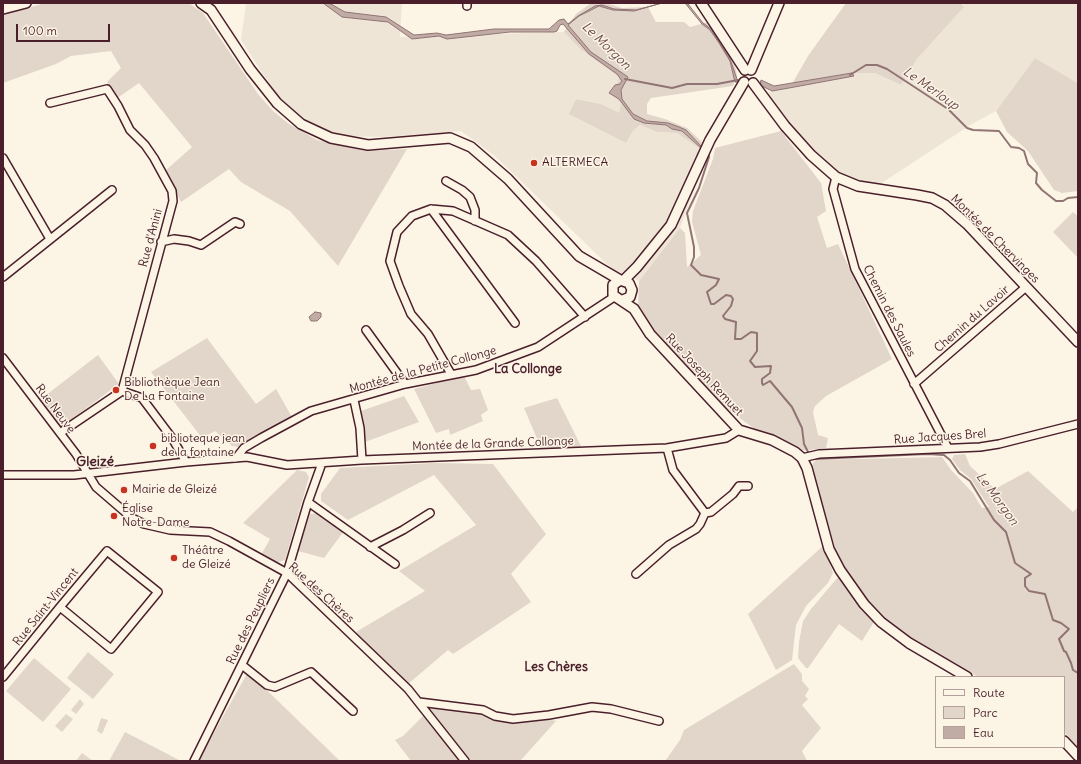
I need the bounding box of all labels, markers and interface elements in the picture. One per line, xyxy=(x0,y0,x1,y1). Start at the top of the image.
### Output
scale bar xyxy=(18,16,112,42)
water label: Le Morgon xyxy=(578,19,634,73)
text: 100 m xyxy=(23,23,57,38)
water label: Le Merloup xyxy=(900,64,962,114)
place label: ALTERMECA xyxy=(542,156,608,170)
marker: ALTERMECA xyxy=(529,158,539,168)
street label: Montée de Chervinges xyxy=(948,192,1042,286)
street label: Rue d'Anini xyxy=(136,207,166,269)
street label: Chemin des Saules xyxy=(860,263,918,359)
street label: Chemin du Lavoir xyxy=(932,283,1012,355)
street label: Rue Joseph Remuet xyxy=(662,331,746,419)
street label: Montée de la Petite Collonge xyxy=(348,343,498,397)
district label: La Collonge xyxy=(494,361,562,377)
place label: Bibliothèque Jean De La Fontaine xyxy=(124,376,220,404)
street label: Rue Neuve xyxy=(32,382,78,436)
marker: Bibliothèque Jean De La Fontaine xyxy=(111,385,121,395)
street label: Rue Jacques Brel xyxy=(893,427,987,447)
place label: biblioteque jean de la fontaine xyxy=(161,432,245,460)
street label: Montée de la Grande Collonge xyxy=(412,434,574,454)
marker: biblioteque jean de la fontaine xyxy=(148,441,158,451)
district label: Gleizé xyxy=(76,454,114,470)
water label: Le Morgon xyxy=(973,469,1021,529)
place label: Mairie de Gleizé xyxy=(132,483,217,497)
marker: Mairie de Gleizé xyxy=(119,485,129,495)
place label: Église Notre-Dame xyxy=(122,502,189,530)
marker: Église Notre-Dame xyxy=(109,511,119,521)
place label: Théâtre de Gleizé xyxy=(182,544,231,572)
marker: Théâtre de Gleizé xyxy=(169,553,179,563)
street label: Rue des Chères xyxy=(285,560,357,626)
street label: Rue Saint-Vincent xyxy=(10,565,82,649)
street label: Rue des Peupliers xyxy=(224,575,278,667)
district label: Les Chères xyxy=(524,659,588,675)
legend xyxy=(935,676,1065,748)
text: Route xyxy=(973,685,1005,700)
text: Parc xyxy=(973,705,998,720)
text: Eau xyxy=(973,725,994,740)

